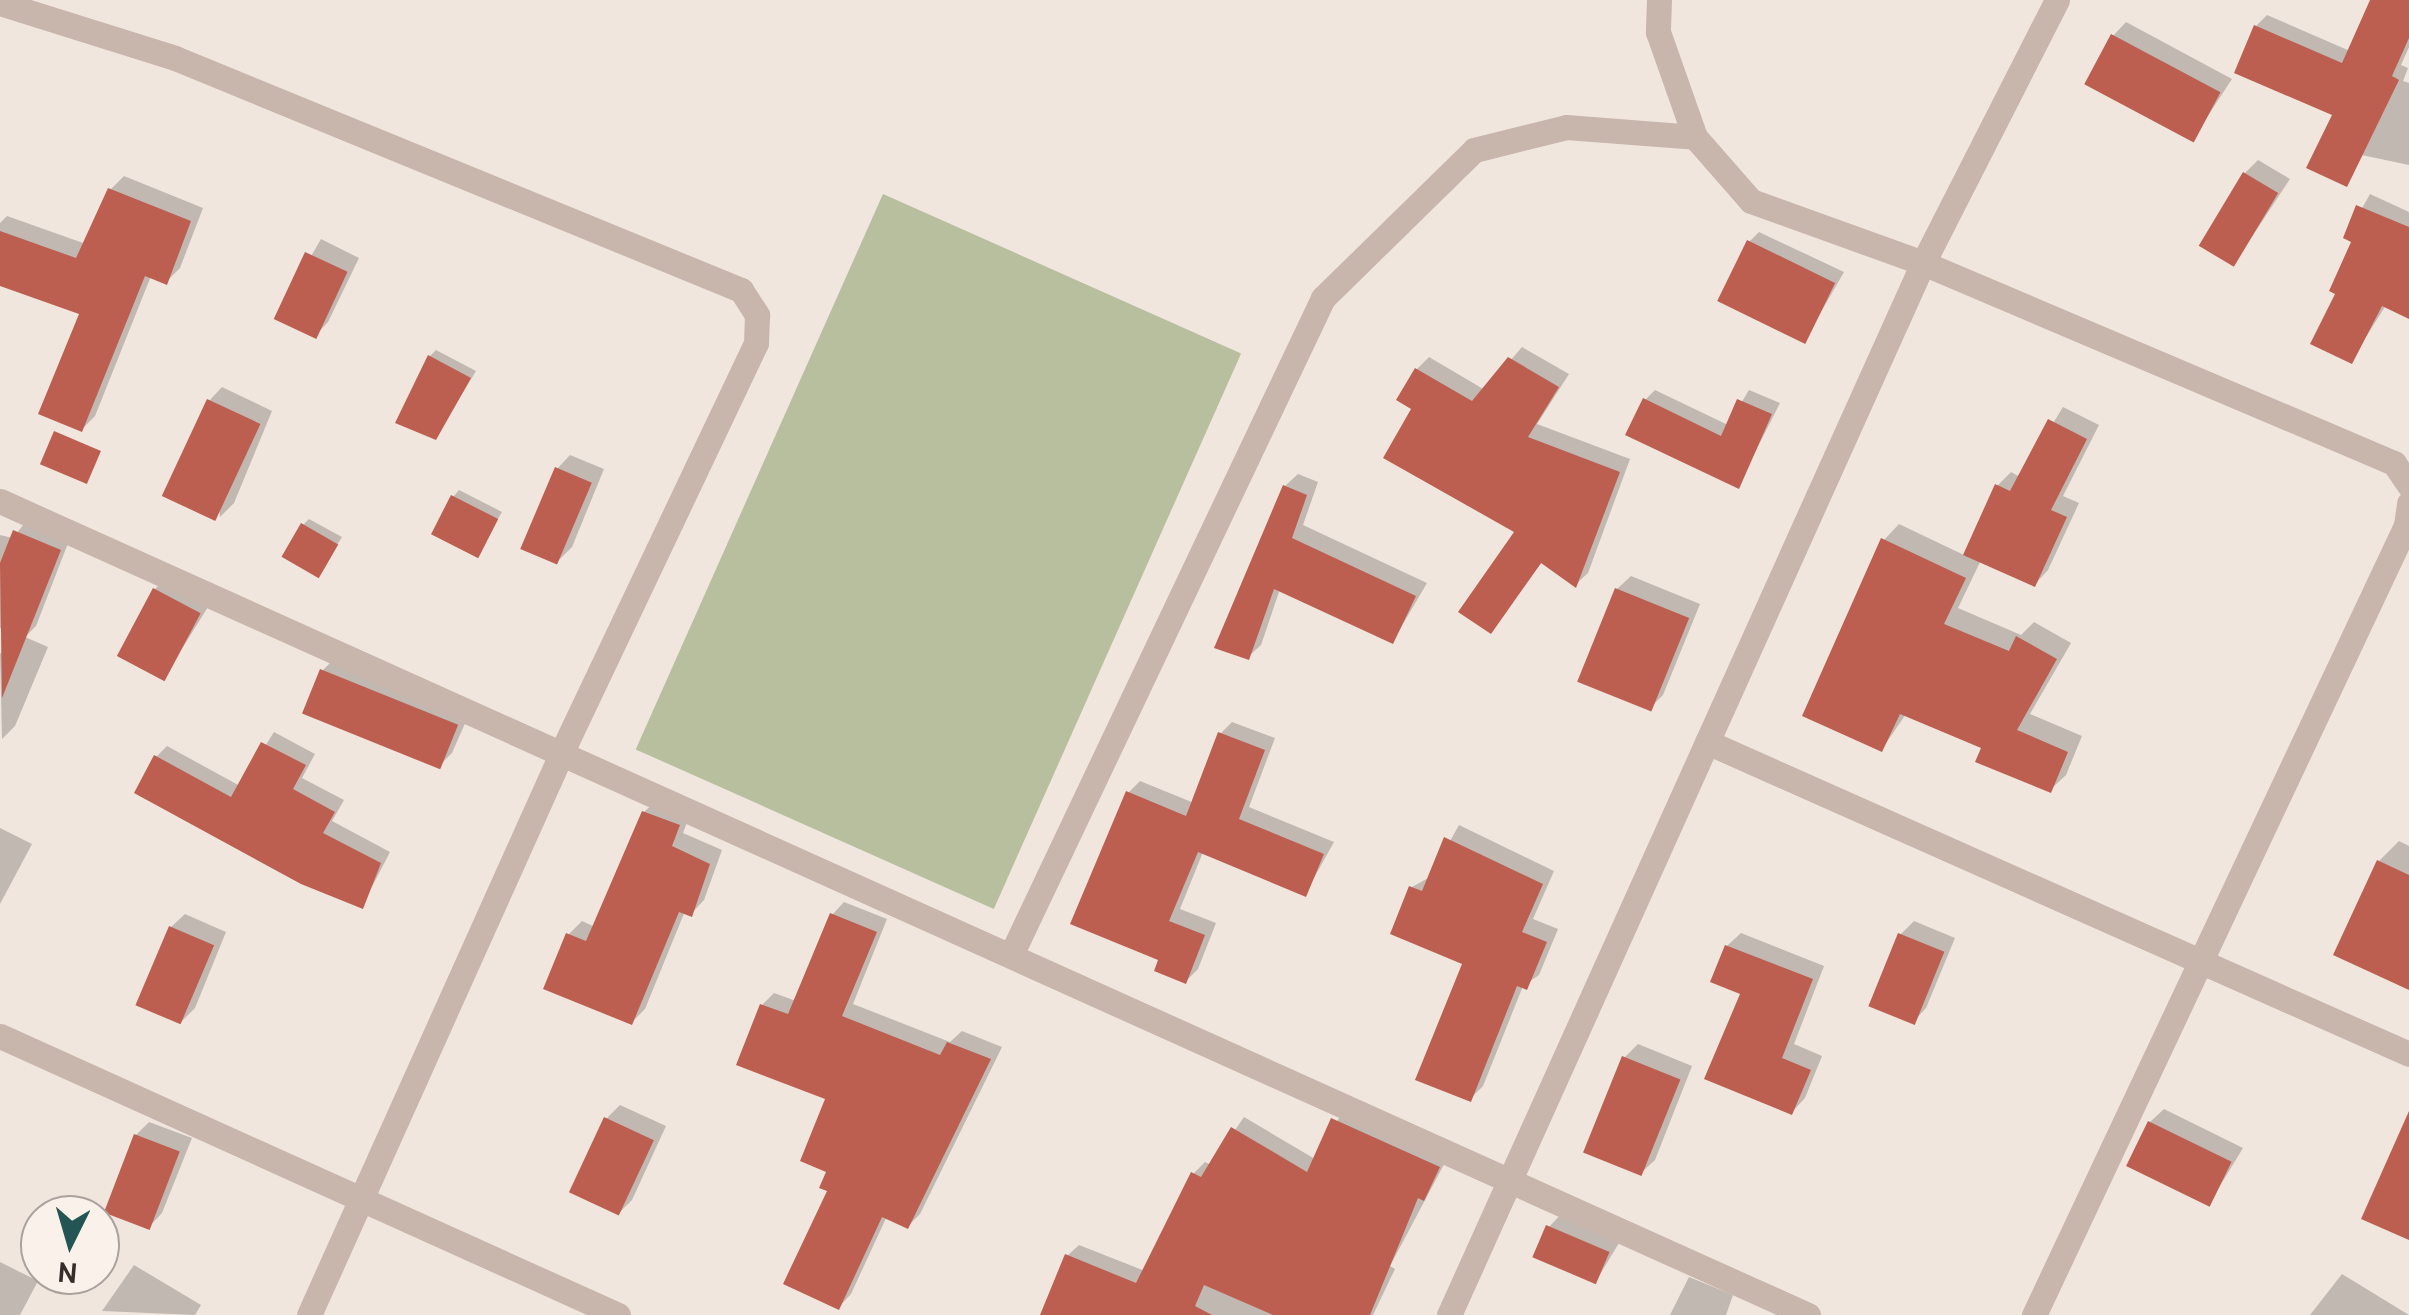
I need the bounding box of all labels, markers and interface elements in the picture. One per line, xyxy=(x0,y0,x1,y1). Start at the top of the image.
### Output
north arrow xyxy=(20,1195,120,1295)
text: N xyxy=(56,1255,79,1291)

